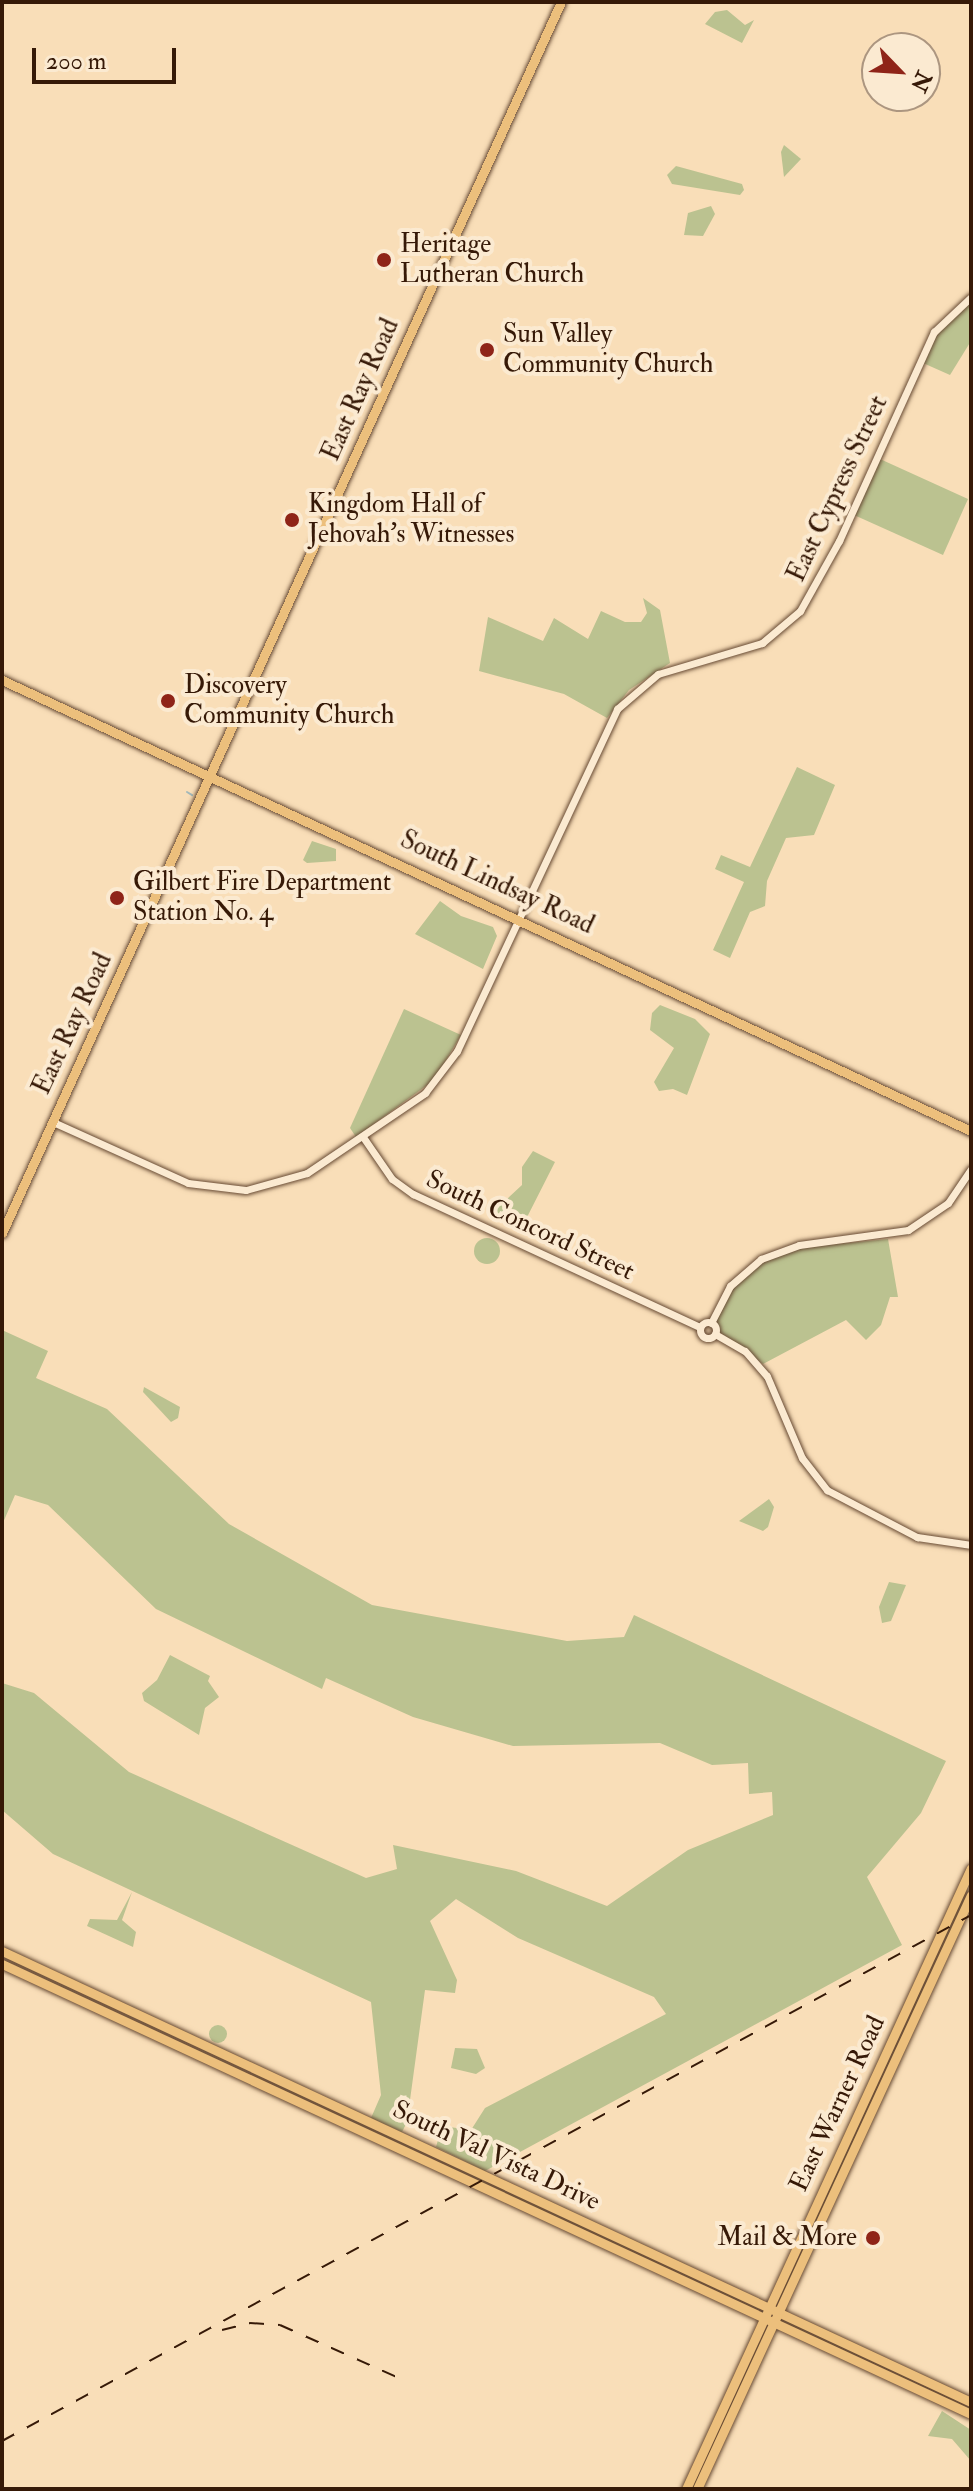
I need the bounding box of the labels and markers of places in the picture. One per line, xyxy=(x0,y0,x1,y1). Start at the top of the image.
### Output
place label: Heritage Lutheran Church xyxy=(400,229,584,290)
marker: Heritage Lutheran Church xyxy=(375,251,393,269)
place label: Sun Valley Community Church xyxy=(503,319,713,380)
marker: Sun Valley Community Church xyxy=(478,341,496,359)
place label: Kingdom Hall of Jehovah's Witnesses xyxy=(308,489,514,550)
marker: Kingdom Hall of Jehovah's Witnesses xyxy=(283,511,301,529)
place label: Discovery Community Church xyxy=(184,670,394,732)
marker: Discovery Community Church xyxy=(159,692,177,710)
place label: Gilbert Fire Department Station No. 4 xyxy=(133,867,391,928)
marker: Gilbert Fire Department Station No. 4 xyxy=(108,889,126,907)
place label: Mail & More xyxy=(717,2222,857,2254)
marker: Mail & More xyxy=(864,2229,882,2247)

